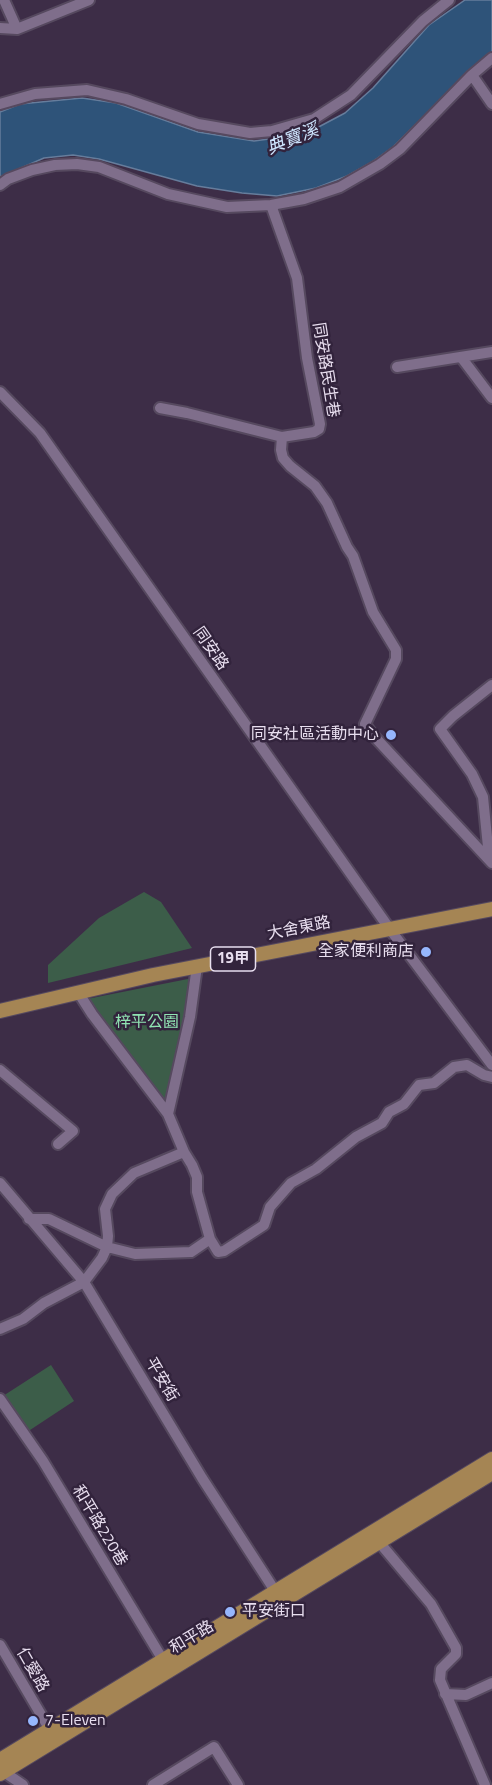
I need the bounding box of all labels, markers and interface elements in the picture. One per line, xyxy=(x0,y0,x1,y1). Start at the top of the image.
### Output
water label: 典寶溪 xyxy=(264,120,322,160)
street label: 同安路民生巷 xyxy=(308,321,342,419)
street label: 同安路 xyxy=(188,624,232,674)
place label: 同安社區活動中心 xyxy=(251,725,379,745)
marker: 同安社區活動中心 xyxy=(384,728,398,742)
street label: 大舍東路 xyxy=(266,913,332,945)
place label: 全家便利商店 xyxy=(318,942,414,962)
marker: 全家便利商店 xyxy=(419,945,433,959)
road number: 19甲 xyxy=(210,947,256,971)
park label: 梓平公園 xyxy=(115,1013,179,1033)
street label: 平安街 xyxy=(140,1354,182,1406)
street label: 和平路220巷 xyxy=(67,1482,131,1570)
place label: 平安街口 xyxy=(242,1602,306,1622)
marker: 平安街口 xyxy=(223,1605,237,1619)
street label: 和平路 xyxy=(166,1617,218,1659)
street label: 仁愛路 xyxy=(12,1644,52,1696)
place label: 7-Eleven xyxy=(45,1711,106,1731)
marker: 7-Eleven xyxy=(26,1714,40,1728)

